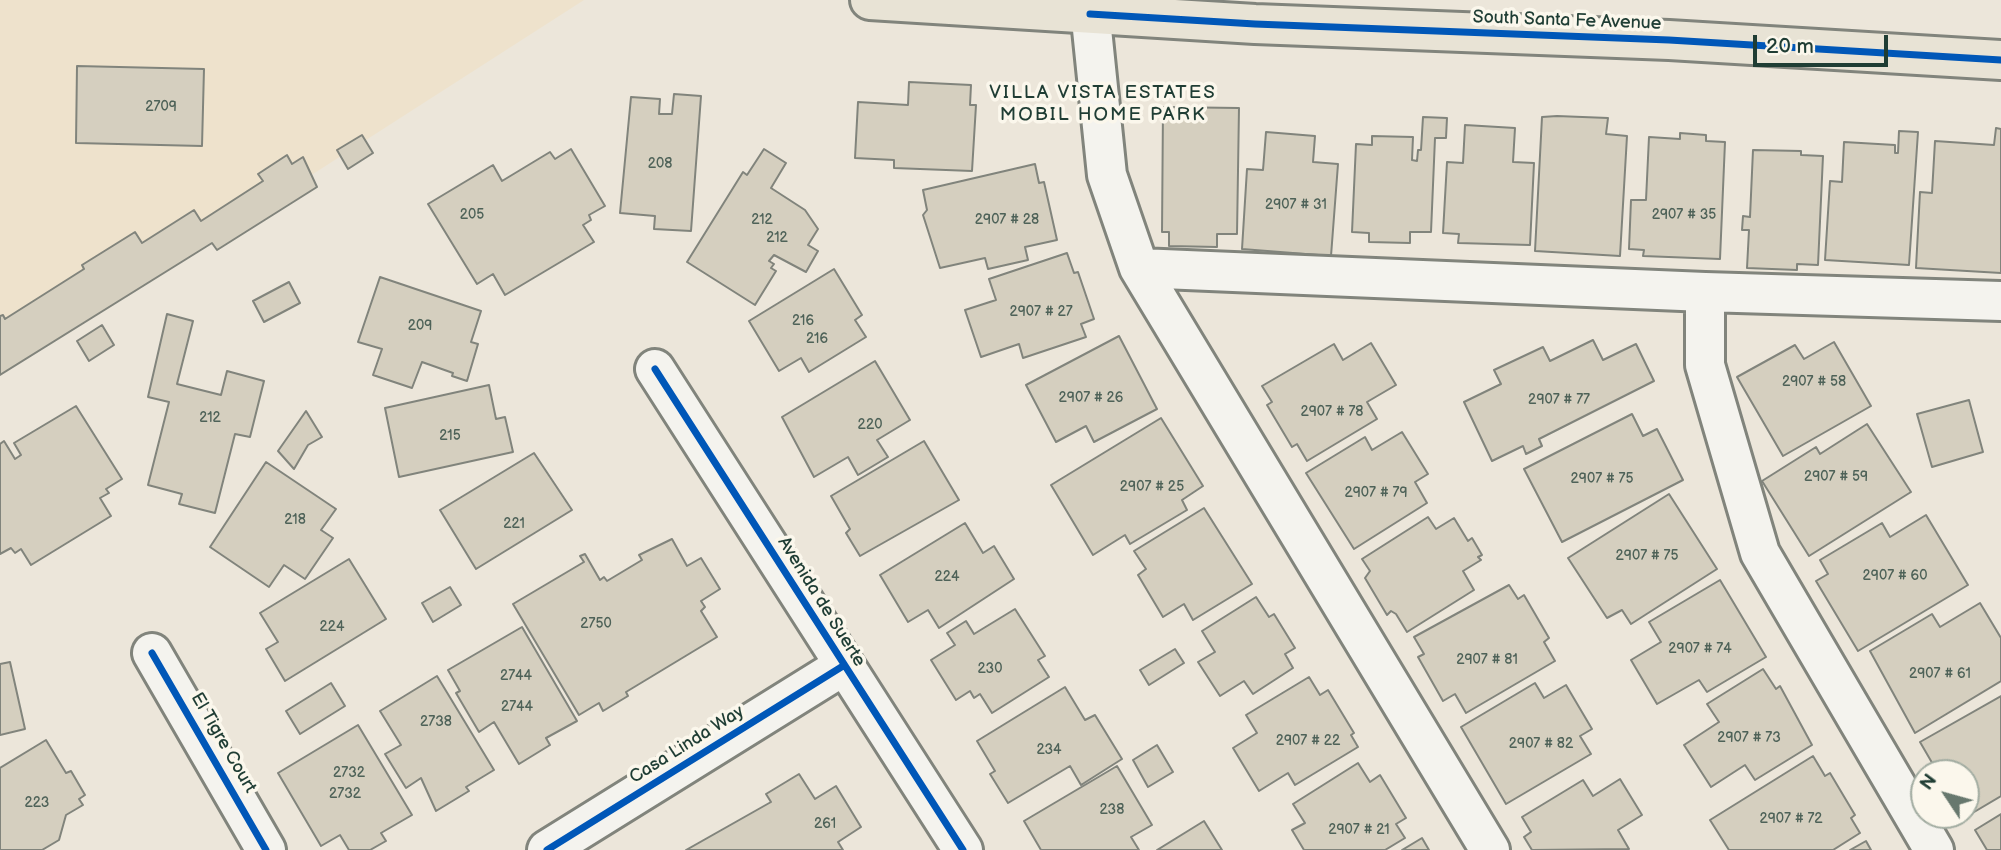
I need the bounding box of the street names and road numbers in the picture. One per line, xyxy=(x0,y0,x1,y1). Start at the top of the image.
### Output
street label: South Santa Fe Avenue xyxy=(1472,7,1662,35)
street label: Avenida de Suerte xyxy=(772,533,870,671)
street label: El Tigre Court xyxy=(186,689,260,797)
street label: Casa Linda Way xyxy=(626,701,748,789)

